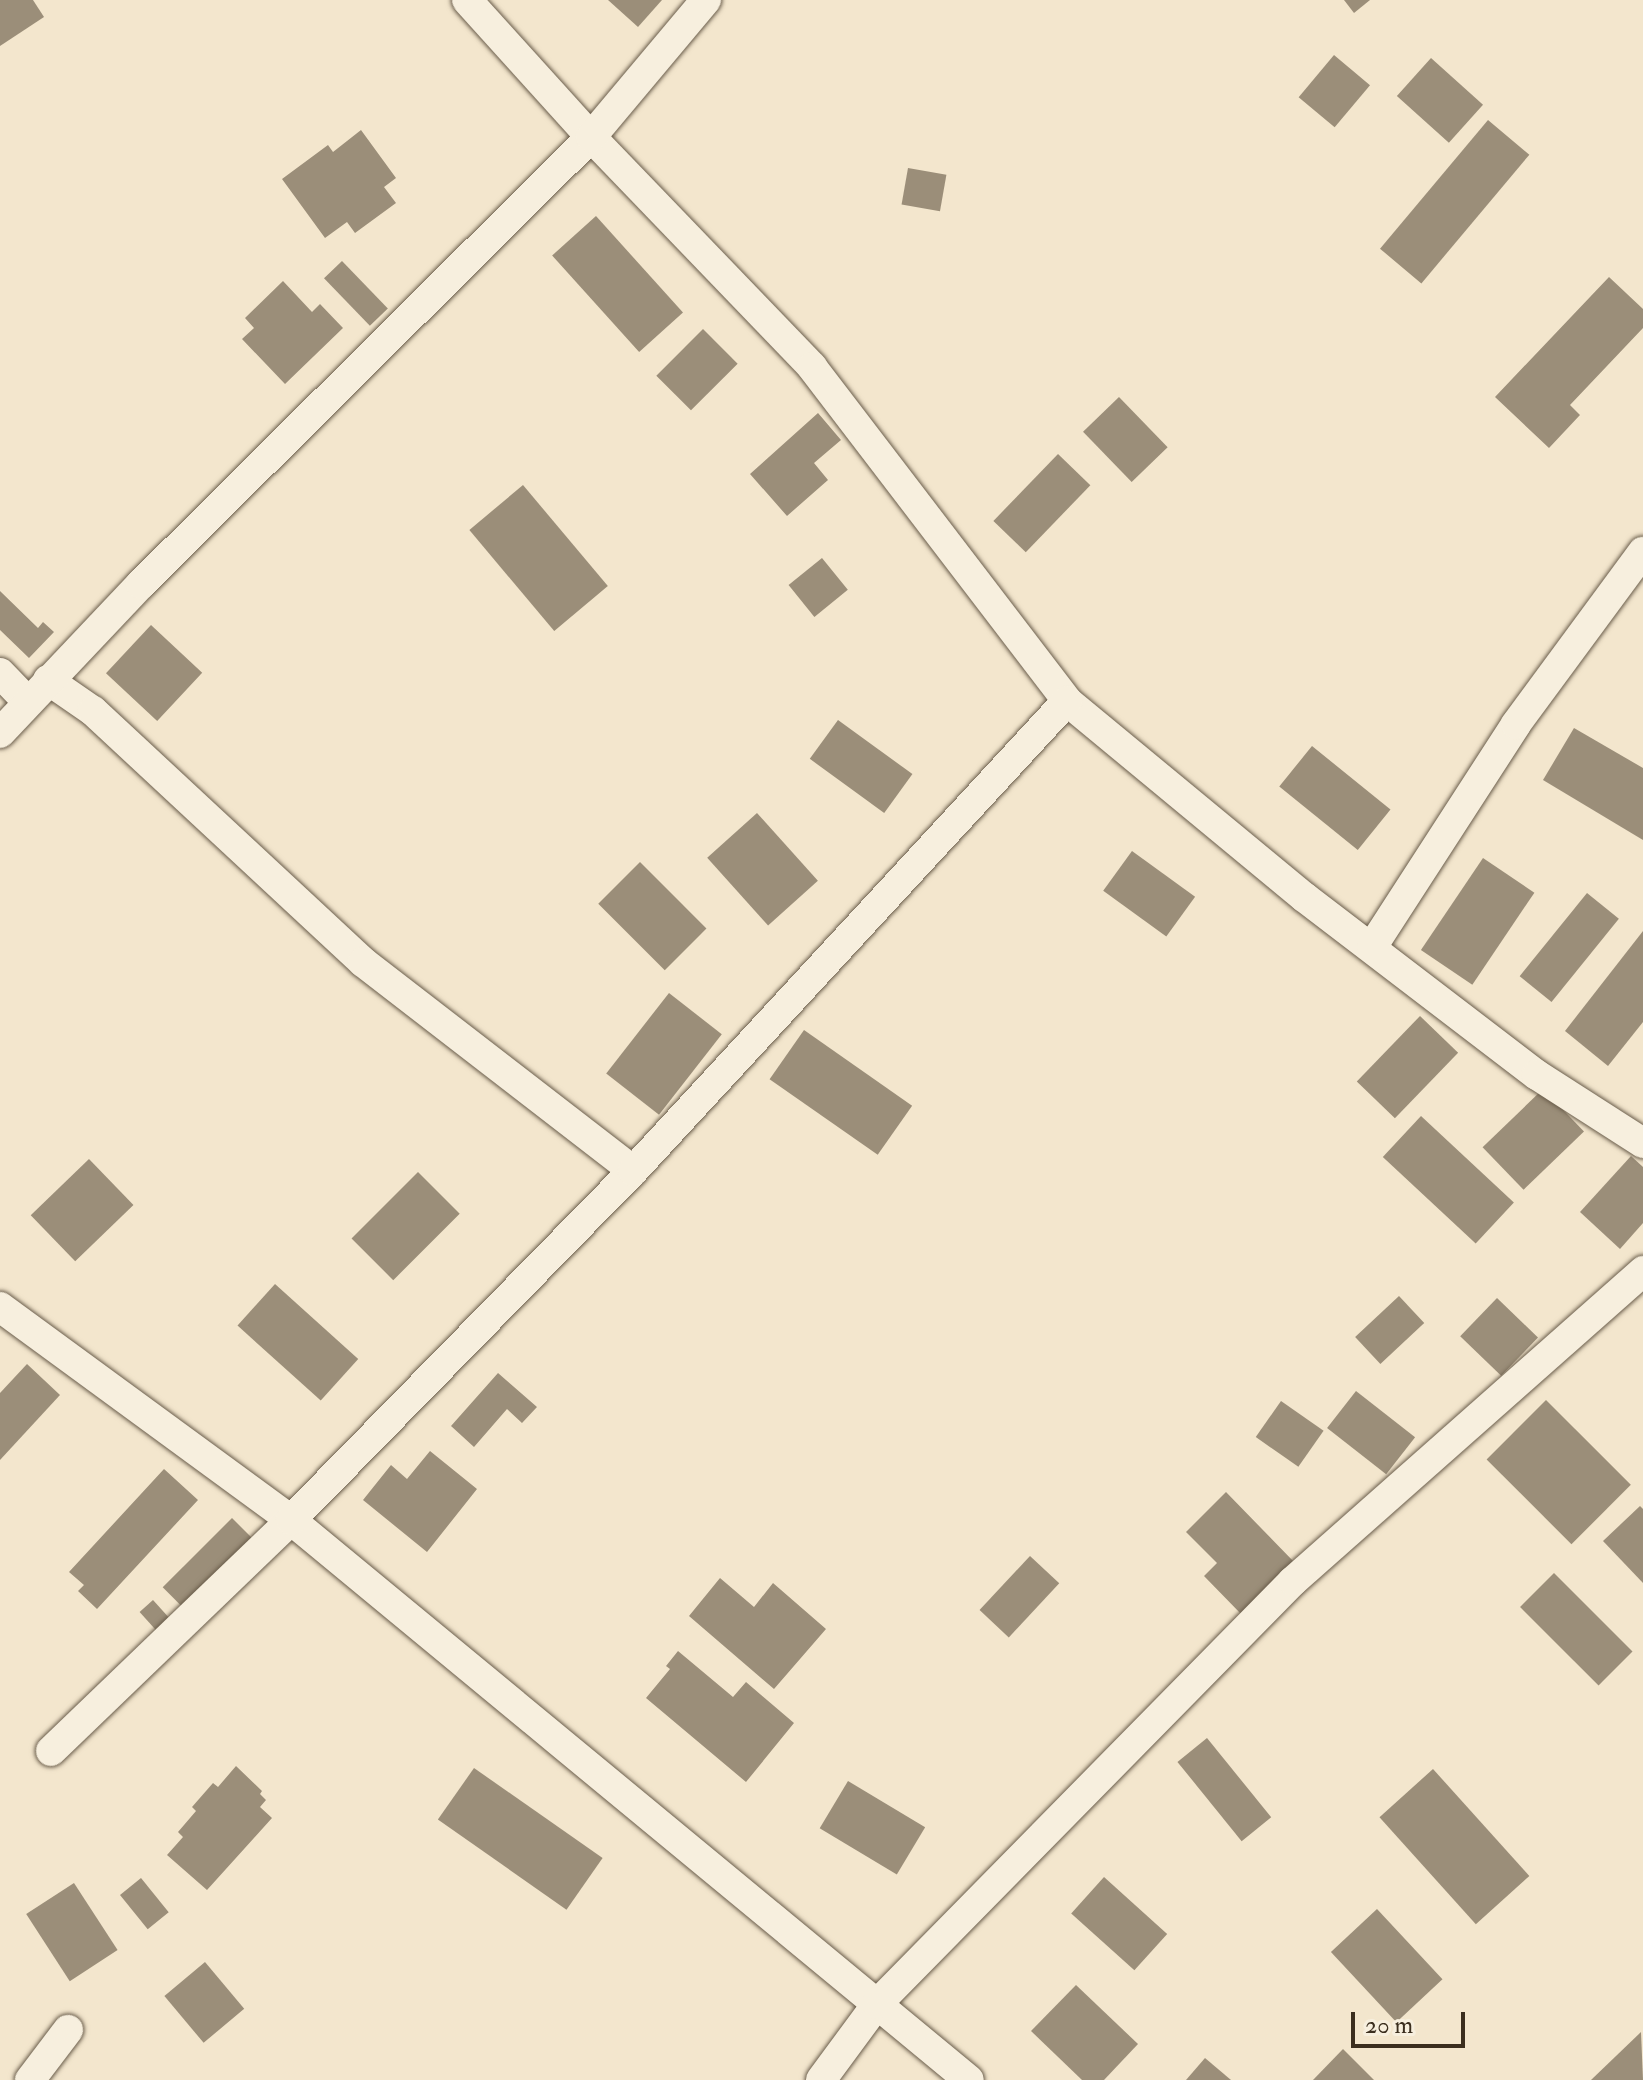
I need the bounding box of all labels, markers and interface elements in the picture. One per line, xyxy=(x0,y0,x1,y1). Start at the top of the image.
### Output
scale bar xyxy=(1355,1996,1469,2046)
text: 20 m xyxy=(1365,2010,1413,2041)

